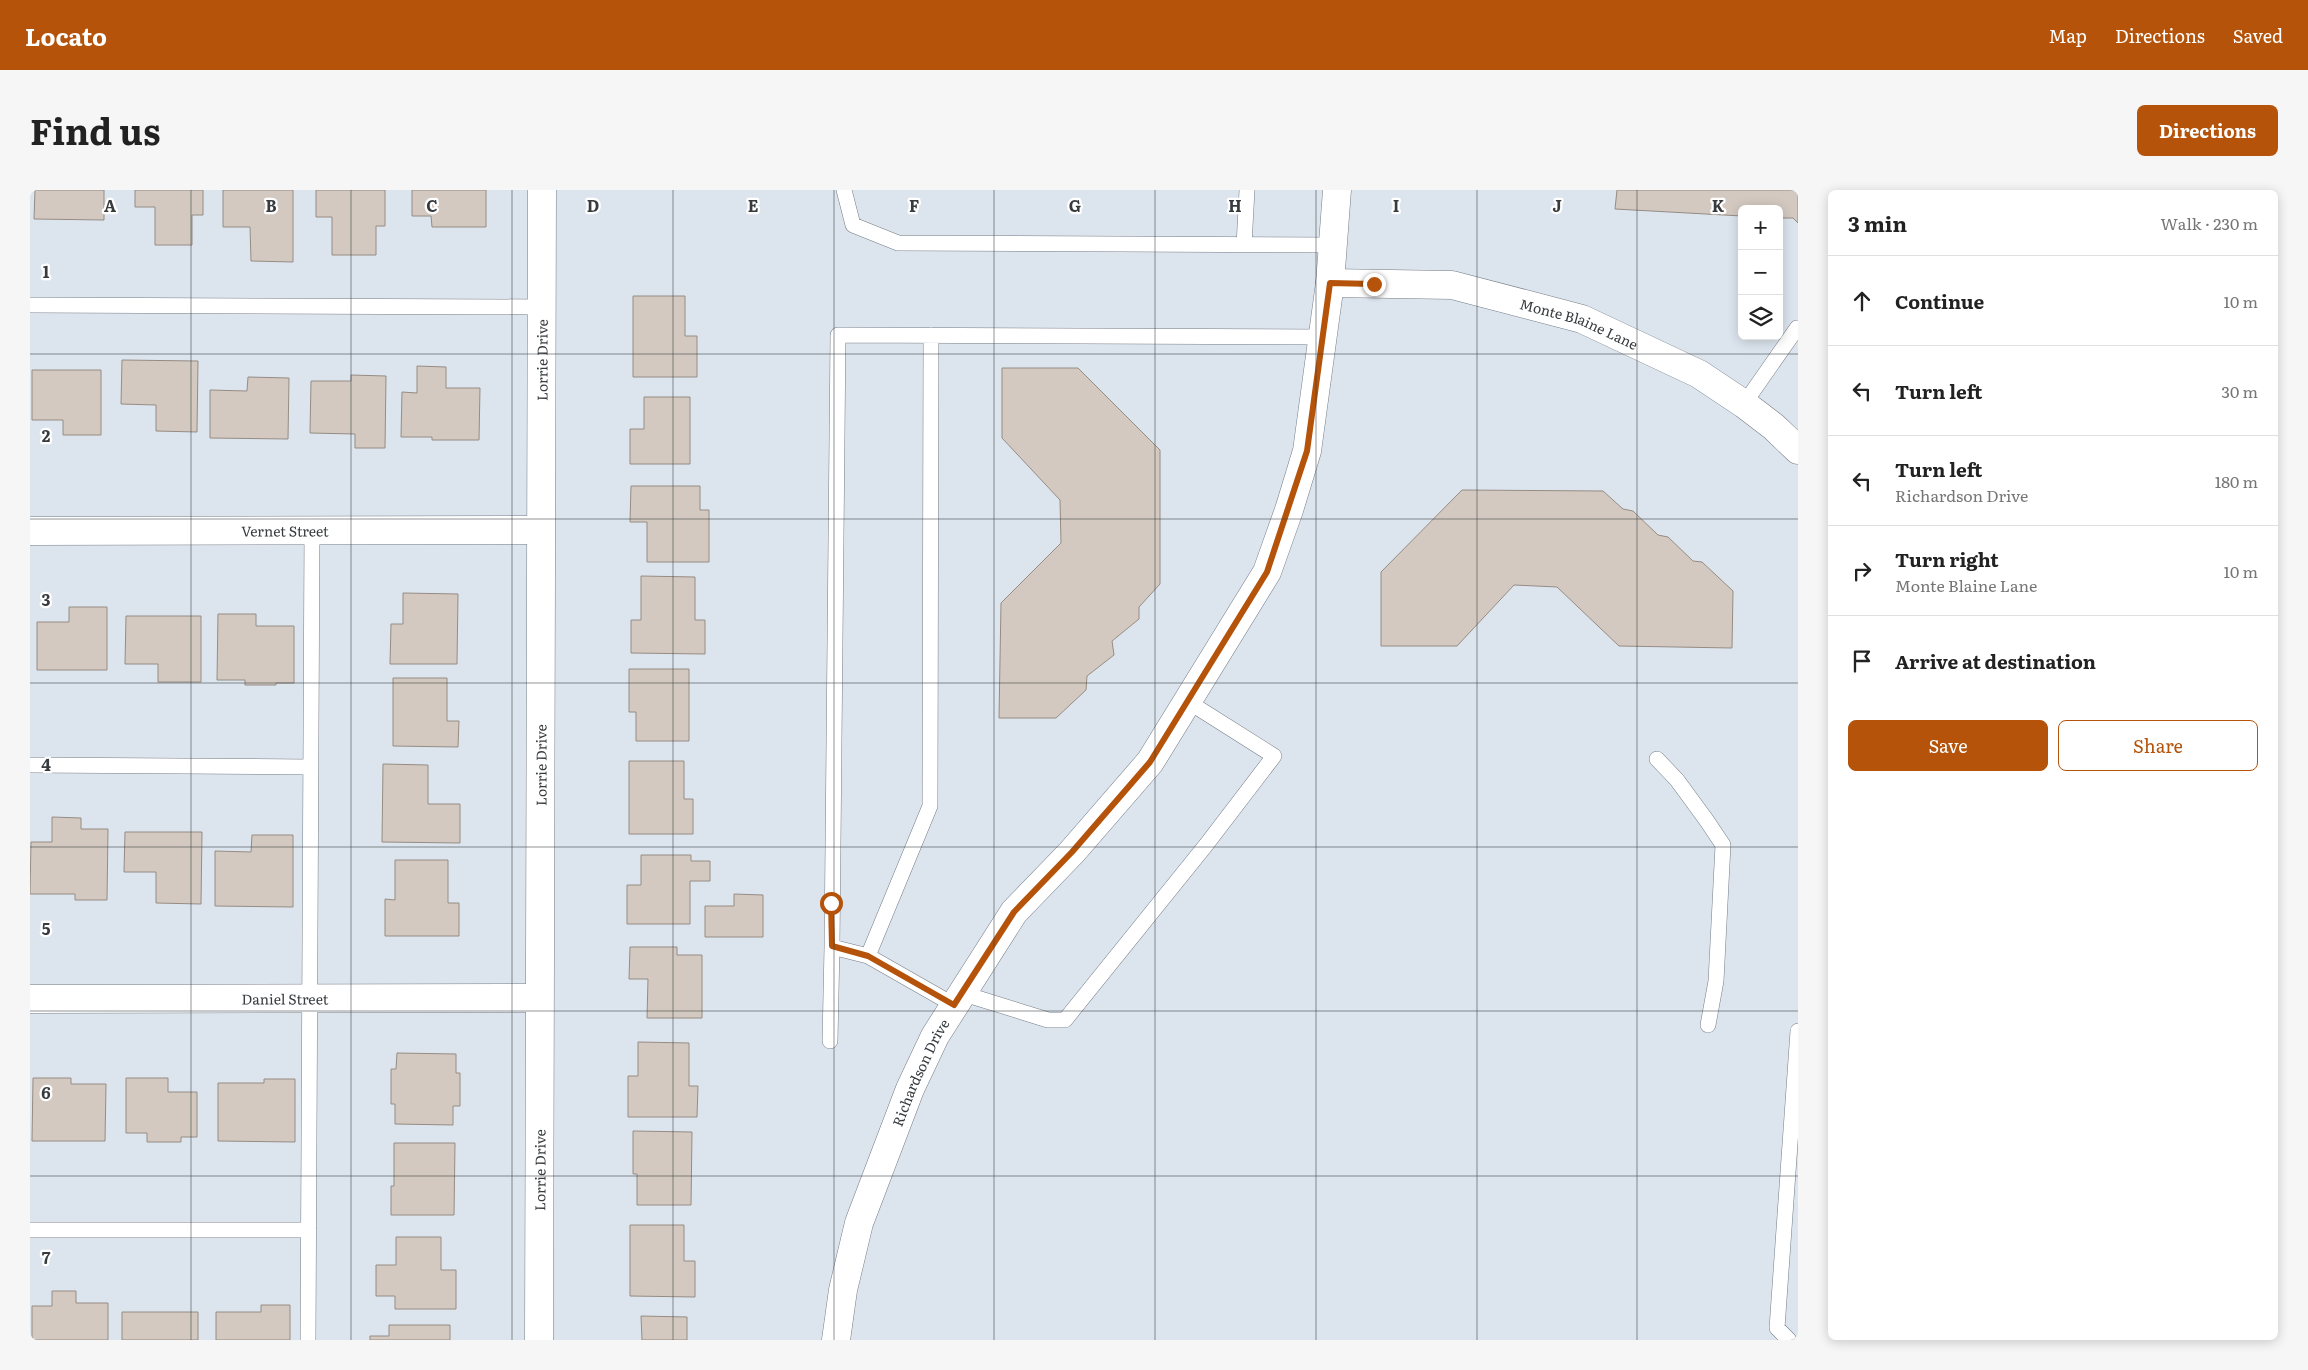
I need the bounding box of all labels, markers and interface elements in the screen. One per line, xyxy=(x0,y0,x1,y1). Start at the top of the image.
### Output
text: Locato xyxy=(25,18,107,53)
text: Map xyxy=(2049,22,2087,49)
text: Directions xyxy=(2115,22,2205,49)
text: Saved xyxy=(2233,22,2283,49)
text: Find us xyxy=(30,104,160,156)
button: Directions xyxy=(2137,105,2278,156)
text: A xyxy=(104,193,116,217)
text: B xyxy=(265,193,277,217)
text: C xyxy=(426,193,438,217)
text: D xyxy=(587,193,599,217)
text: E xyxy=(748,193,759,217)
text: F xyxy=(909,193,919,217)
text: G xyxy=(1069,193,1081,217)
text: H xyxy=(1228,193,1242,217)
text: I xyxy=(1393,193,1399,217)
text: J xyxy=(1552,193,1562,217)
text: K xyxy=(1712,193,1725,217)
map controls xyxy=(1738,205,1783,340)
button: + xyxy=(1738,205,1783,250)
text: 3 min xyxy=(1848,207,1907,238)
text: Walk · 230 m xyxy=(2161,211,2258,235)
button: − xyxy=(1738,250,1783,295)
text: 1 xyxy=(43,259,50,283)
route end xyxy=(1363,273,1386,296)
icon: ahead xyxy=(1848,287,1876,315)
text: Continue xyxy=(1895,287,1984,315)
text: 10 m xyxy=(2224,289,2258,313)
street label: Monte Blaine Lane xyxy=(1518,293,1641,354)
button: layers xyxy=(1738,295,1783,340)
street label: Lorrie Drive xyxy=(531,319,552,401)
icon: left xyxy=(1848,377,1876,405)
text: Turn left xyxy=(1895,377,1982,405)
text: 30 m xyxy=(2221,379,2258,403)
text: 2 xyxy=(42,423,51,447)
text: Turn left xyxy=(1895,455,1982,483)
icon: left xyxy=(1848,467,1876,495)
text: 180 m xyxy=(2215,469,2258,493)
text: Richardson Drive xyxy=(1895,483,2028,507)
street label: Vernet Street xyxy=(241,520,329,541)
text: Turn right xyxy=(1895,545,1999,573)
icon: right xyxy=(1848,557,1876,585)
text: 10 m xyxy=(2224,559,2258,583)
text: Monte Blaine Lane xyxy=(1895,573,2037,597)
text: 3 xyxy=(42,587,51,611)
icon: arrive xyxy=(1848,647,1876,675)
text: Arrive at destination xyxy=(1895,647,2096,675)
button: Save xyxy=(1848,720,2048,771)
button: Share xyxy=(2058,720,2258,771)
street label: Lorrie Drive xyxy=(530,724,551,806)
text: 4 xyxy=(41,752,51,776)
route start xyxy=(820,892,843,915)
text: 5 xyxy=(42,916,51,940)
street label: Daniel Street xyxy=(242,988,329,1009)
street label: Richardson Drive xyxy=(887,1015,954,1129)
text: 6 xyxy=(41,1080,51,1104)
street label: Lorrie Drive xyxy=(529,1129,550,1211)
text: 7 xyxy=(42,1245,51,1269)

